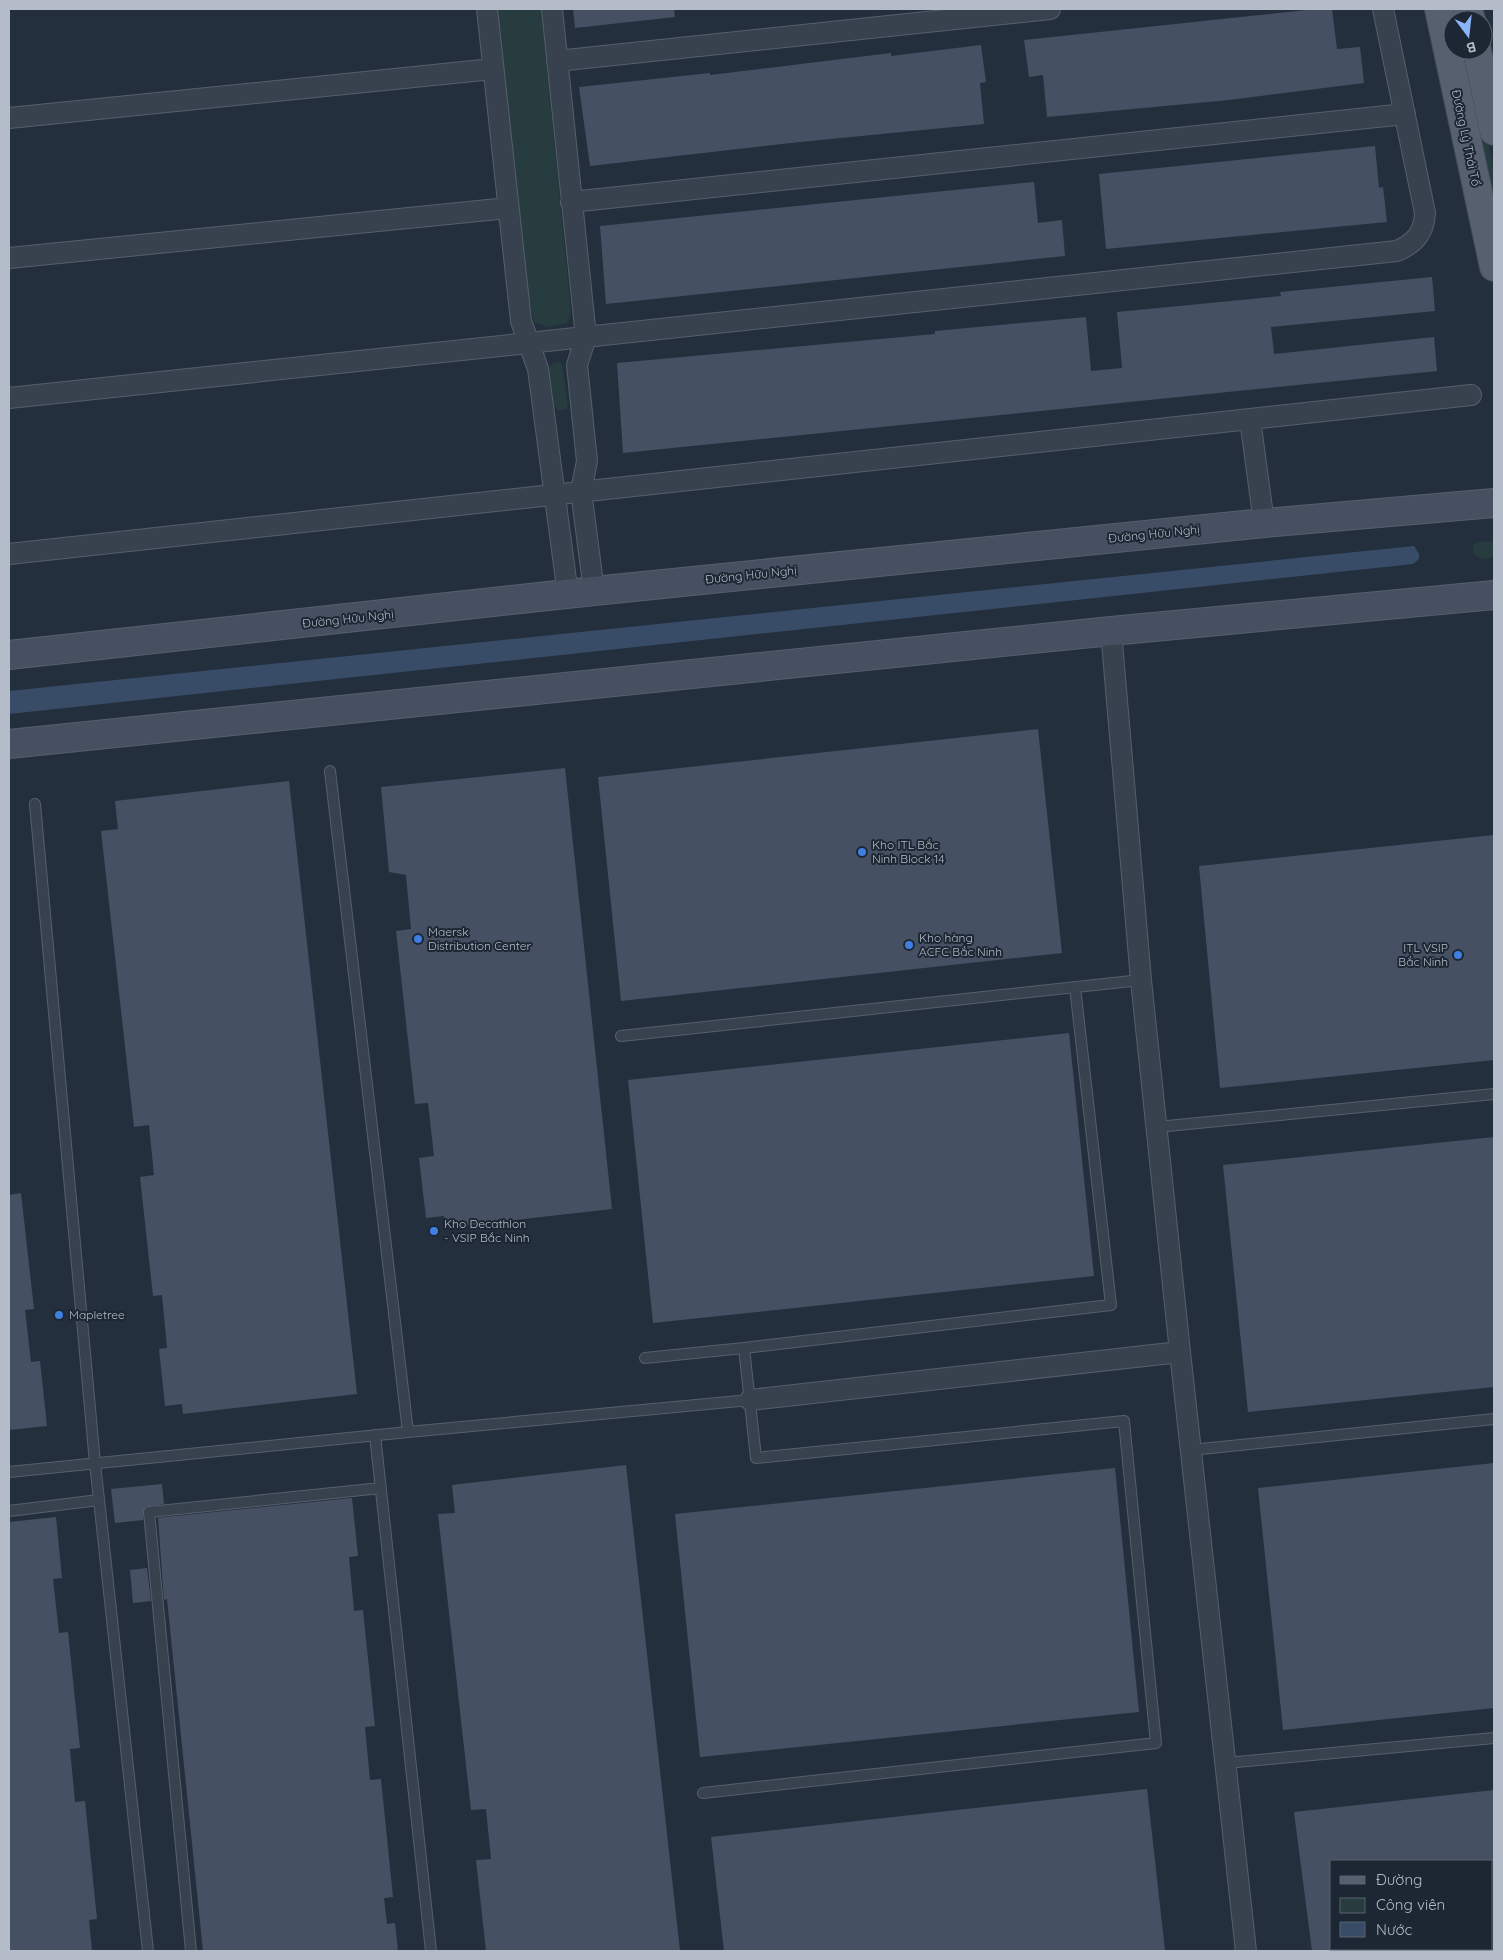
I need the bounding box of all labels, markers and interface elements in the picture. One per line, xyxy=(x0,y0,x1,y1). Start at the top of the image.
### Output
north arrow xyxy=(1443,10,1493,60)
text: B xyxy=(1465,38,1478,57)
street label: Đường Lý Thái Tổ xyxy=(1449,88,1484,188)
street label: Đường Hữu Nghị xyxy=(1108,521,1200,546)
street label: Đường Hữu Nghị xyxy=(705,562,797,587)
street label: Đường Hữu Nghị xyxy=(302,606,394,631)
place label: Kho ITL Bắc Ninh Block 14 xyxy=(872,837,945,866)
marker: Kho ITL Bắc Ninh Block 14 xyxy=(856,846,868,858)
place label: Maersk Distribution Center xyxy=(428,924,532,953)
place label: Kho hàng ACFC Bắc Ninh xyxy=(919,930,1002,959)
marker: Maersk Distribution Center xyxy=(412,933,424,945)
marker: Kho hàng ACFC Bắc Ninh xyxy=(903,939,915,951)
place label: ITL VSIP Bắc Ninh xyxy=(1398,940,1448,969)
marker: ITL VSIP Bắc Ninh xyxy=(1452,949,1464,961)
place label: Kho Decathlon - VSIP Bắc Ninh xyxy=(444,1216,530,1245)
marker: Kho Decathlon - VSIP Bắc Ninh xyxy=(428,1225,440,1237)
place label: Mapletree xyxy=(69,1307,125,1322)
marker: Mapletree xyxy=(53,1309,65,1321)
legend xyxy=(1330,1860,1493,1950)
text: Đường xyxy=(1376,1870,1422,1889)
text: Công viên xyxy=(1376,1895,1445,1914)
text: Nước xyxy=(1376,1920,1413,1939)

